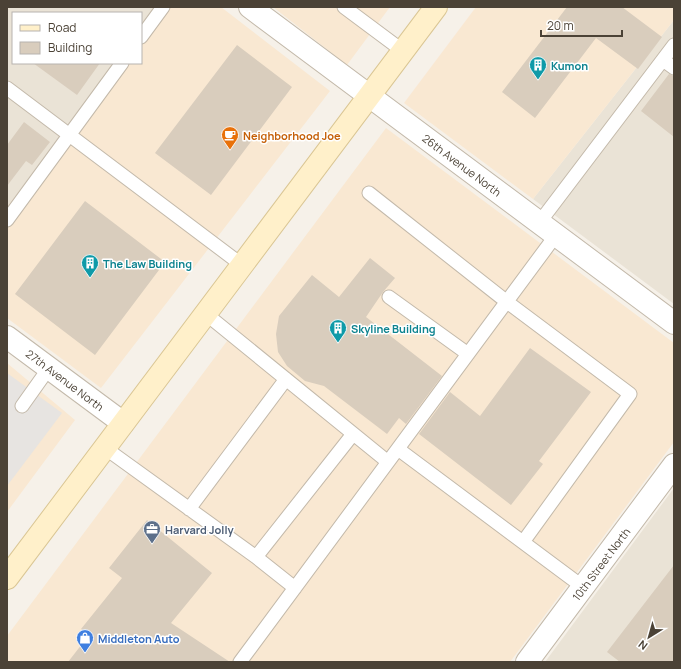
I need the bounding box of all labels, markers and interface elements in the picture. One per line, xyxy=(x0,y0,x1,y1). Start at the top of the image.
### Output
legend xyxy=(12,12,142,64)
scale bar xyxy=(541,12,622,38)
text: 20 m xyxy=(547,17,574,34)
text: Road xyxy=(48,19,76,36)
text: Building xyxy=(48,39,92,56)
building icon: Kumon xyxy=(528,55,548,80)
place label: Kumon xyxy=(551,58,588,73)
cafe icon: Neighborhood Joe xyxy=(220,125,240,150)
place label: Neighborhood Joe xyxy=(243,128,341,143)
street label: 26th Avenue North xyxy=(420,130,504,200)
building icon: The Law Building xyxy=(80,253,100,278)
place label: The Law Building xyxy=(103,256,192,271)
building icon: Skyline Building xyxy=(328,318,348,343)
place label: Skyline Building xyxy=(351,321,436,336)
street label: 27th Avenue North xyxy=(23,346,107,414)
office icon: Harvard Jolly xyxy=(142,519,162,544)
place label: Harvard Jolly xyxy=(165,522,234,537)
street label: 10th Street North xyxy=(569,525,633,603)
north arrow xyxy=(629,617,669,657)
shop icon: Middleton Auto xyxy=(75,628,95,653)
place label: Middleton Auto xyxy=(98,631,180,646)
text: N xyxy=(635,637,650,654)

